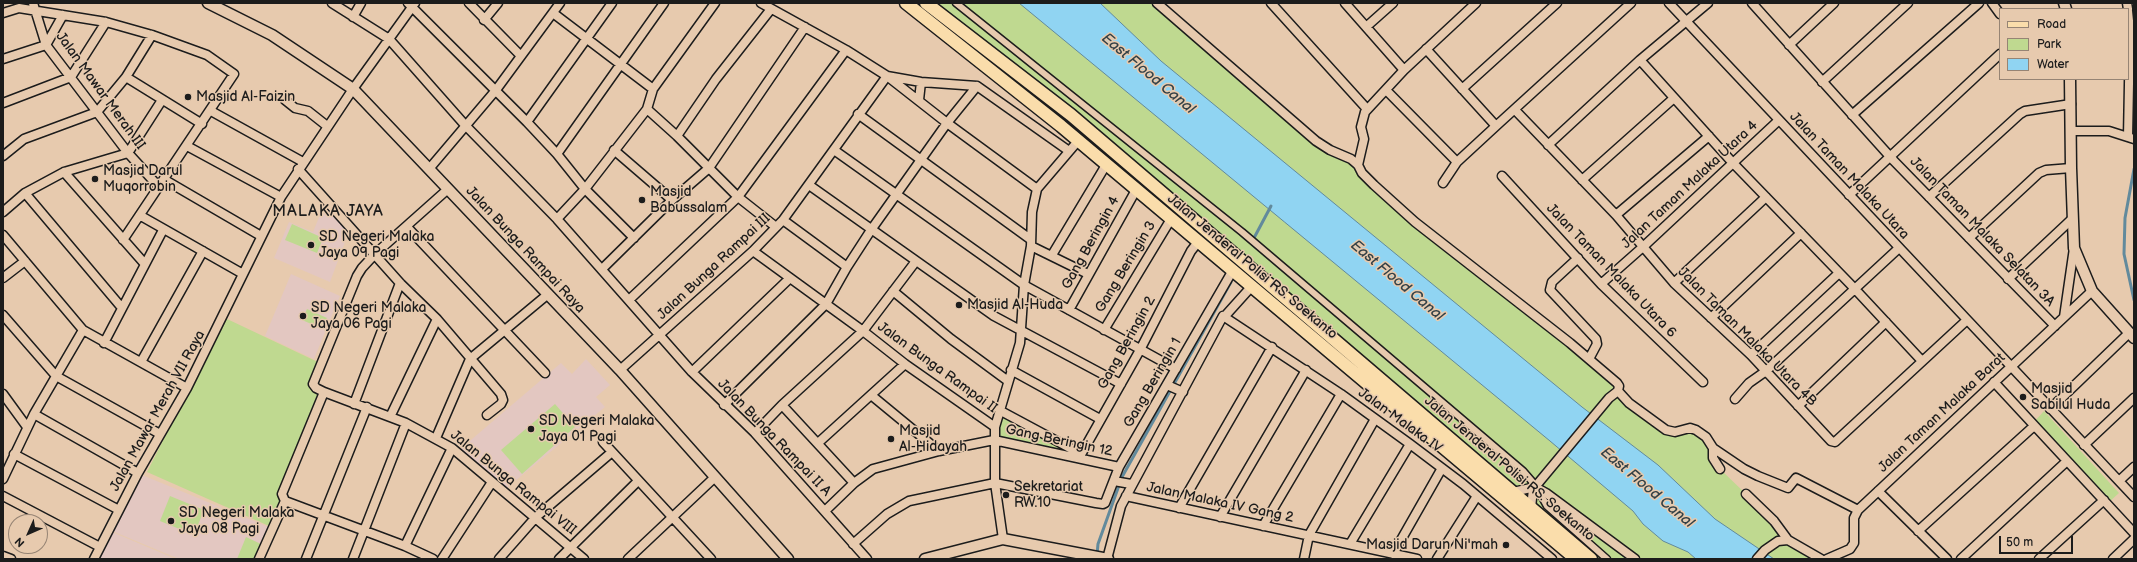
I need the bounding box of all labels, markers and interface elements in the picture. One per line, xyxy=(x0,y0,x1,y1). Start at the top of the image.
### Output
legend xyxy=(1999,8,2129,80)
text: Road xyxy=(2037,17,2066,32)
street label: Jalan Mawar Merah III xyxy=(52,29,148,153)
water label: East Flood Canal xyxy=(1098,30,1198,118)
text: Park xyxy=(2037,37,2061,52)
text: Water xyxy=(2037,57,2069,72)
place label: Masjid Al-Faizin xyxy=(196,89,295,105)
marker: Masjid Al-Faizin xyxy=(183,92,193,102)
street label: Jalan Taman Malaka Utara xyxy=(1786,109,1912,243)
street label: Jalan Taman Malaka Utara 4 xyxy=(1618,117,1762,253)
street label: Jalan Taman Malaka Selatan 3A xyxy=(1906,154,2058,310)
place label: Masjid Darul Muqorrobin xyxy=(103,163,182,196)
marker: Masjid Darul Muqorrobin xyxy=(90,174,100,184)
street label: Jalan Bunga Rampai Raya xyxy=(462,183,588,317)
place label: Masjid Babussalam xyxy=(650,184,727,216)
street label: Jalan Jenderal Polisi RS. Soekanto xyxy=(1163,191,1341,343)
street label: Gang Beringin 4 xyxy=(1058,194,1124,292)
marker: Masjid Babussalam xyxy=(637,195,647,205)
street label: Jalan Taman Malaka Utara 6 xyxy=(1542,200,1680,342)
district label: MALAKA JAYA xyxy=(272,202,384,222)
street label: Jalan Bunga Rampai III xyxy=(654,210,774,324)
street label: Gang Beringin 3 xyxy=(1092,218,1160,316)
place label: SD Negeri Malaka Jaya 09 Pagi xyxy=(319,229,434,262)
water label: East Flood Canal xyxy=(1347,237,1447,325)
marker: SD Negeri Malaka Jaya 09 Pagi xyxy=(306,240,316,250)
street label: Jalan Taman Malaka Utara 4B xyxy=(1674,264,1820,410)
street label: Gang Beringin 2 xyxy=(1095,294,1159,392)
place label: Masjid Al-Huda xyxy=(967,297,1063,313)
place label: SD Negeri Malaka Jaya 06 Pagi xyxy=(311,300,426,332)
marker: Masjid Al-Huda xyxy=(954,300,964,310)
marker: SD Negeri Malaka Jaya 06 Pagi xyxy=(298,311,308,321)
street label: Jalan Bunga Rampai II xyxy=(874,319,1000,417)
street label: Jalan Mawar Merah VII Raya xyxy=(107,328,209,494)
street label: Gang Beringin 1 xyxy=(1121,335,1185,431)
street label: Jalan Taman Malaka Barat xyxy=(1875,350,2009,476)
street label: Jalan Bunga Rampai II A xyxy=(714,376,834,500)
place label: Masjid Sabilul Huda xyxy=(2031,381,2110,414)
street label: Jalan Malaka IV xyxy=(1355,385,1445,457)
marker: Masjid Sabilul Huda xyxy=(2018,392,2028,402)
street label: Jalan Jenderal Polisi RS. Soekanto xyxy=(1420,393,1598,545)
place label: SD Negeri Malaka Jaya 01 Pagi xyxy=(539,413,654,446)
street label: Gang Beringin 12 xyxy=(1004,421,1114,461)
place label: Masjid Al-Hidayah xyxy=(899,423,967,456)
marker: SD Negeri Malaka Jaya 01 Pagi xyxy=(526,424,536,434)
street label: Jalan Bunga Rampai VIII xyxy=(447,427,579,539)
marker: Masjid Al-Hidayah xyxy=(886,434,896,444)
water label: East Flood Canal xyxy=(1597,444,1697,532)
place label: Sekretariat RW.10 xyxy=(1014,479,1083,512)
street label: Jalan Malaka IV Gang 2 xyxy=(1145,479,1295,527)
marker: Sekretariat RW.10 xyxy=(1001,490,1011,500)
place label: SD Negeri Malaka Jaya 08 Pagi xyxy=(179,505,294,538)
north arrow xyxy=(8,514,48,554)
marker: SD Negeri Malaka Jaya 08 Pagi xyxy=(166,516,176,526)
scale bar xyxy=(2001,528,2075,554)
text: N xyxy=(12,535,27,550)
text: 50 m xyxy=(2006,535,2033,550)
place label: Masjid Darun Ni'mah xyxy=(1366,537,1498,553)
marker: Masjid Darun Ni'mah xyxy=(1501,540,1511,550)

